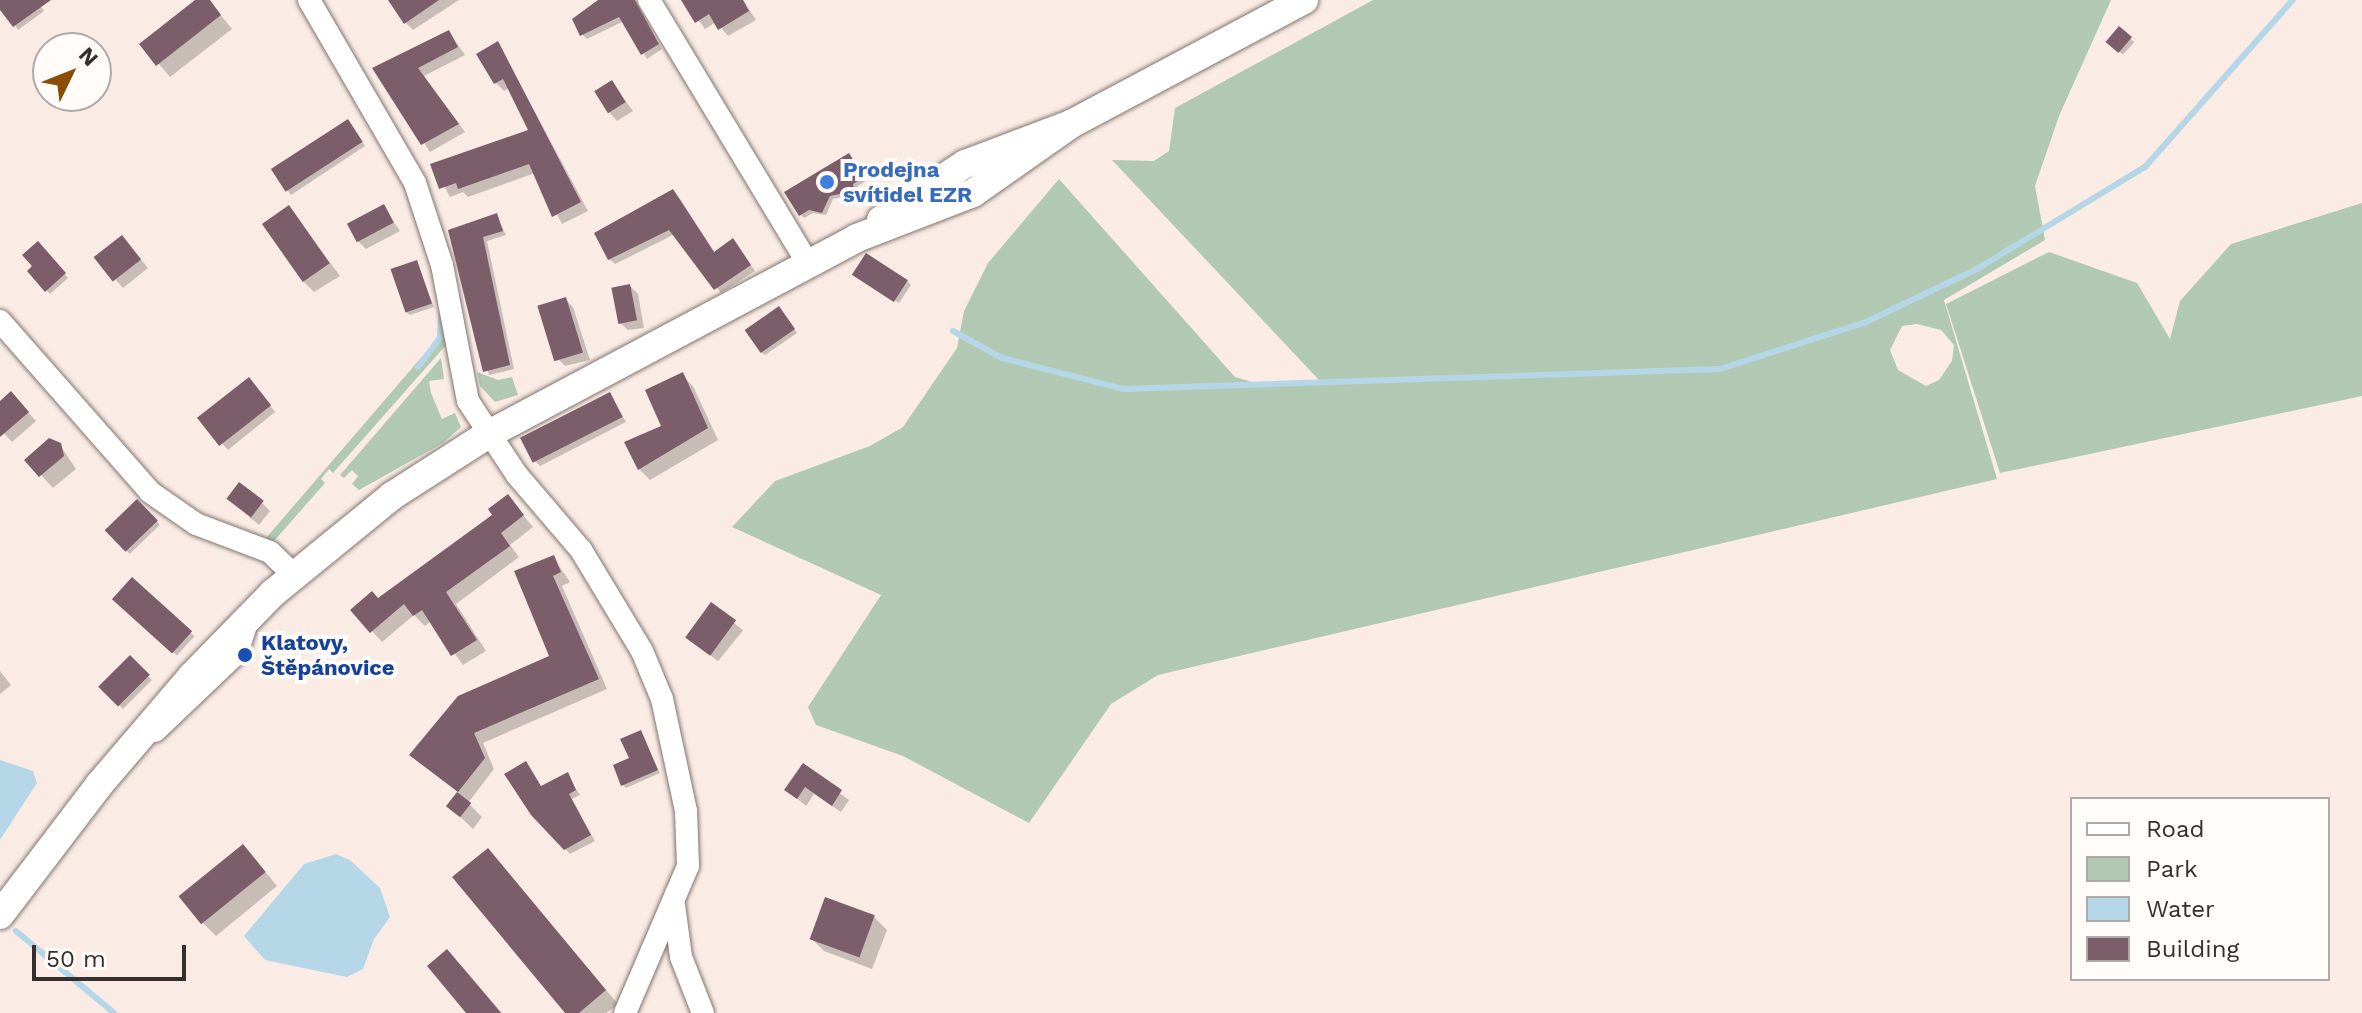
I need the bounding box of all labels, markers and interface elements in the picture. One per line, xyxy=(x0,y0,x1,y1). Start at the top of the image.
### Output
north arrow xyxy=(32,32,112,112)
text: N xyxy=(74,42,103,71)
place label: Prodejna svítidel EZR xyxy=(843,156,972,208)
marker: Prodejna svítidel EZR xyxy=(818,173,836,191)
place label: Klatovy, Štěpánovice xyxy=(261,629,395,680)
marker: Klatovy, Štěpánovice xyxy=(236,646,254,664)
legend xyxy=(2070,797,2330,981)
text: Road xyxy=(2146,815,2205,843)
text: Park xyxy=(2146,855,2198,883)
text: Water xyxy=(2146,895,2215,923)
scale bar xyxy=(36,929,190,979)
text: Building xyxy=(2146,935,2239,963)
text: 50 m xyxy=(46,945,106,973)

